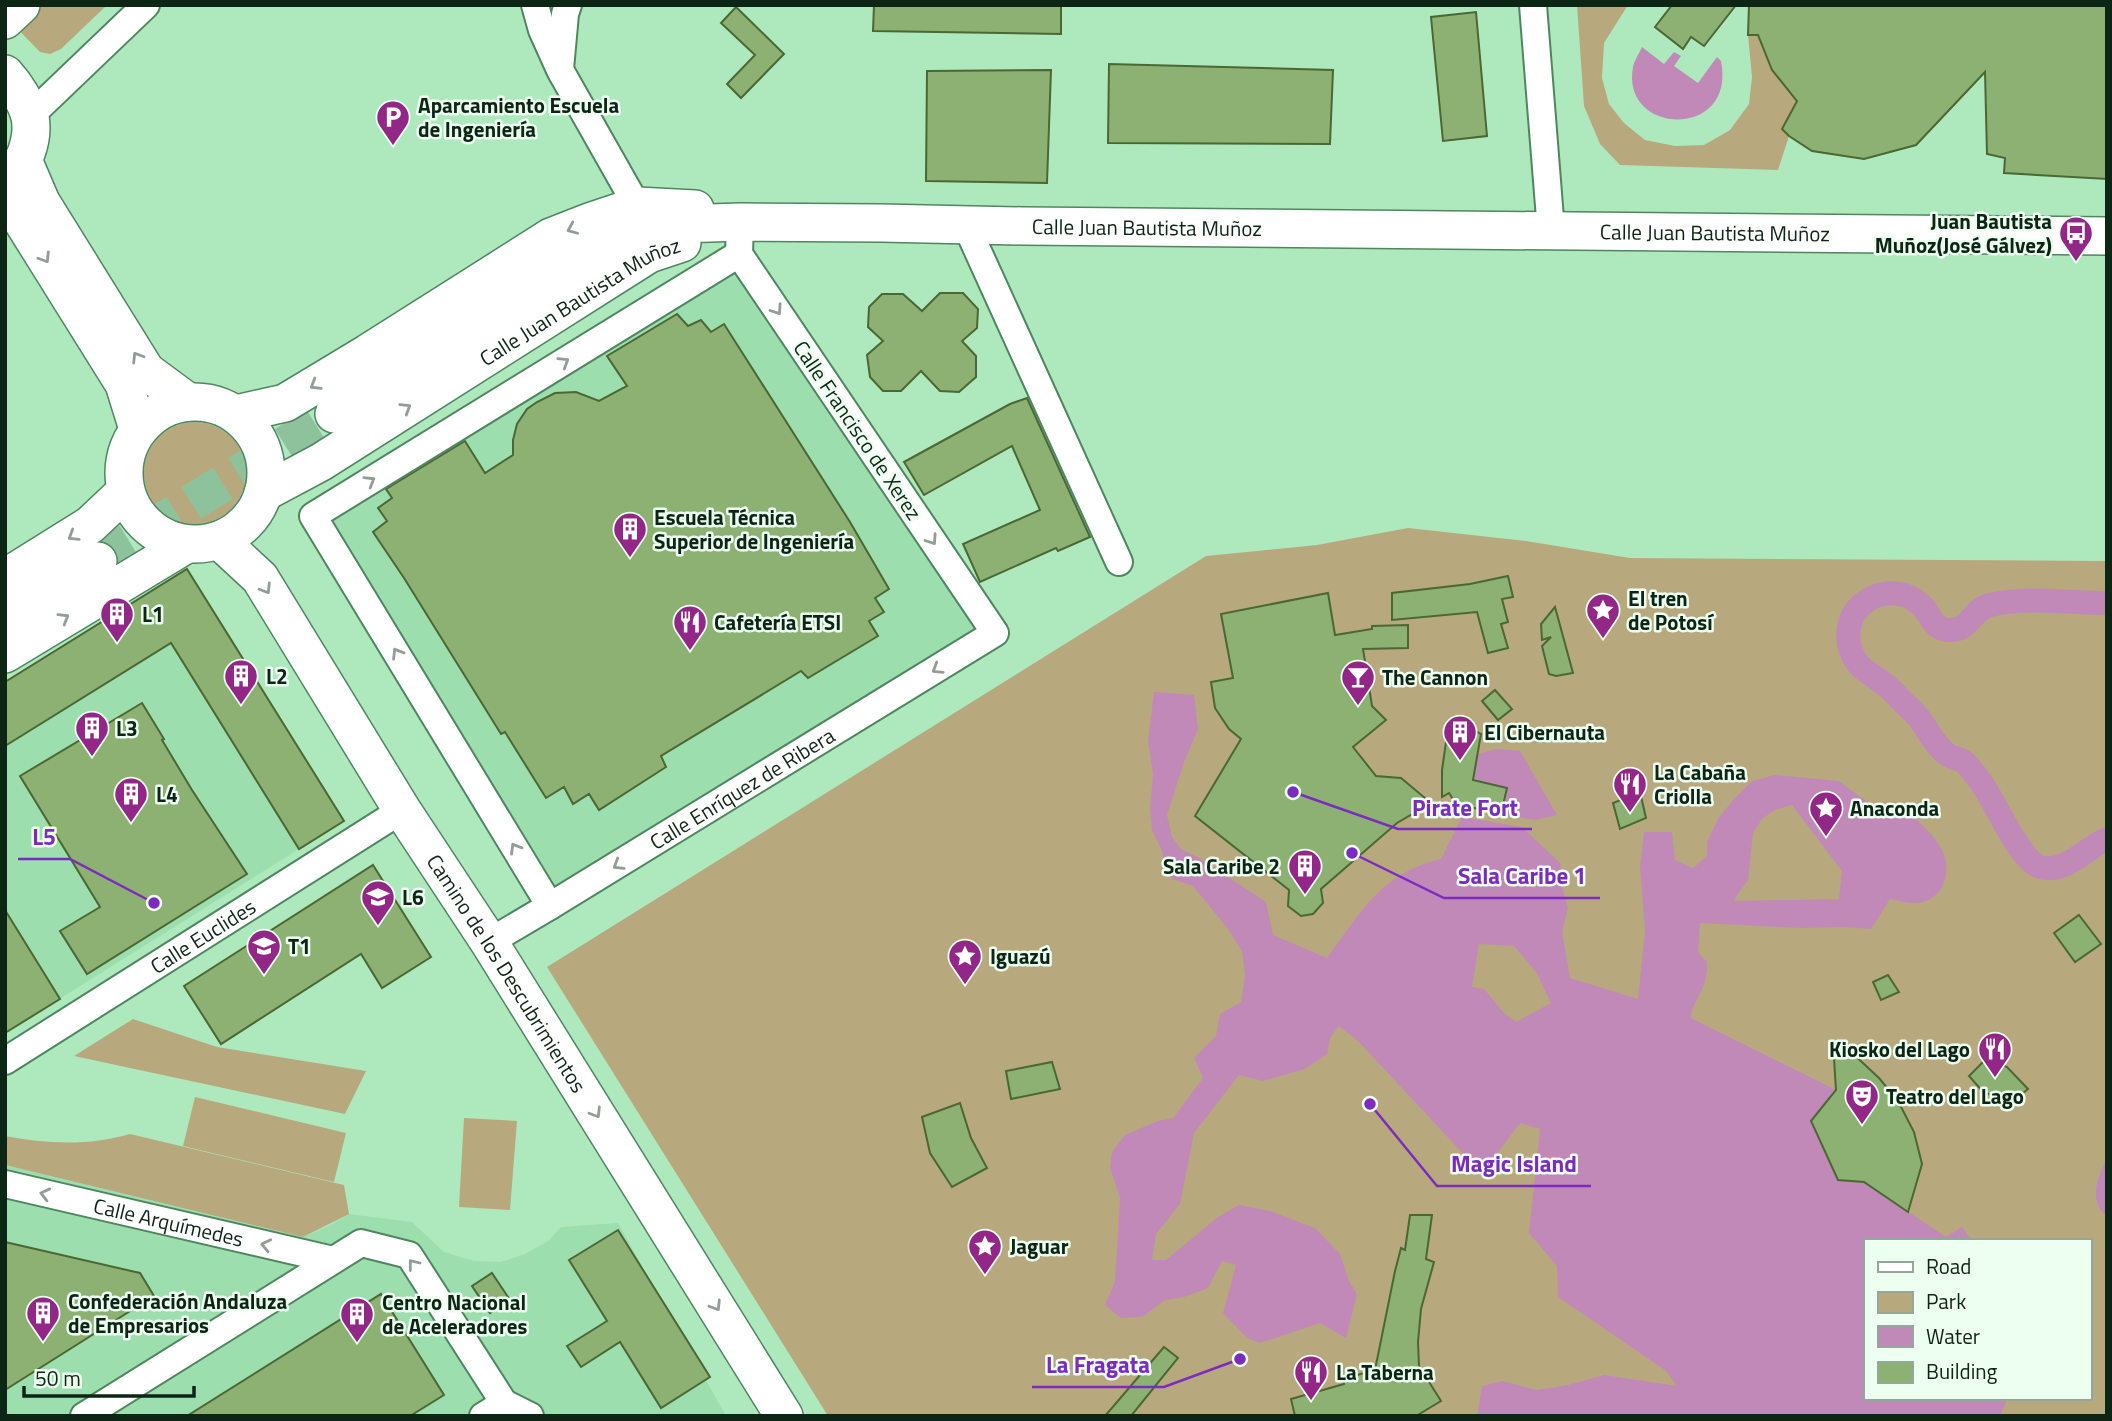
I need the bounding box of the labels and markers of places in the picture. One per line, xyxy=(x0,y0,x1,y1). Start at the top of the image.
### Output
place label: Aparcamiento Escuela de Ingeniería xyxy=(418,89,619,145)
parking icon: Aparcamiento Escuela de Ingeniería xyxy=(374,98,412,147)
place label: Juan Bautista Muñoz(José Gálvez) xyxy=(1875,205,2052,261)
bus stop icon: Juan Bautista Muñoz(José Gálvez) xyxy=(2057,214,2095,263)
place label: Escuela Técnica Superior de Ingeniería xyxy=(654,501,854,557)
building icon: Escuela Técnica Superior de Ingeniería xyxy=(611,510,649,559)
place label: El tren de Potosí xyxy=(1628,582,1714,638)
place icon: El tren de Potosí xyxy=(1584,591,1622,640)
building icon: L1 xyxy=(98,595,136,644)
place label: L1 xyxy=(142,598,164,630)
restaurant icon: Cafetería ETSI xyxy=(671,603,709,652)
place label: Cafetería ETSI xyxy=(714,606,841,638)
building icon: L2 xyxy=(222,657,260,706)
bar icon: The Cannon xyxy=(1339,658,1377,707)
place label: L2 xyxy=(266,660,288,692)
place label: The Cannon xyxy=(1382,661,1488,693)
building icon: L3 xyxy=(73,709,111,758)
place label: L3 xyxy=(116,712,138,744)
building icon: El Cibernauta xyxy=(1441,713,1479,762)
place label: El Cibernauta xyxy=(1484,716,1605,748)
place label: La Cabaña Criolla xyxy=(1654,756,1746,812)
restaurant icon: La Cabaña Criolla xyxy=(1611,765,1649,814)
building icon: L4 xyxy=(112,775,150,824)
place label: L4 xyxy=(156,778,178,810)
callout: Pirate Fort xyxy=(1398,785,1532,829)
place icon: Anaconda xyxy=(1807,789,1845,838)
place label: Anaconda xyxy=(1850,792,1940,824)
callout: L5 xyxy=(18,815,70,859)
building icon: Sala Caribe 2 xyxy=(1286,847,1324,896)
place label: Sala Caribe 2 xyxy=(1163,850,1280,882)
callout: Sala Caribe 1 xyxy=(1444,854,1600,898)
school or university icon: L6 xyxy=(359,878,397,927)
place label: L6 xyxy=(402,881,424,913)
school or university icon: T1 xyxy=(245,927,283,976)
place label: T1 xyxy=(288,930,311,962)
place icon: Iguazú xyxy=(946,937,984,986)
place label: Iguazú xyxy=(990,940,1051,972)
restaurant icon: Kiosko del Lago xyxy=(1976,1030,2014,1079)
place label: Kiosko del Lago xyxy=(1829,1033,1970,1065)
theatre icon: Teatro del Lago xyxy=(1843,1077,1881,1126)
place label: Teatro del Lago xyxy=(1886,1080,2024,1112)
callout: Magic Island xyxy=(1437,1142,1591,1186)
place icon: Jaguar xyxy=(966,1227,1004,1276)
place label: Jaguar xyxy=(1010,1230,1069,1262)
place label: Confederación Andaluza de Empresarios xyxy=(68,1285,287,1341)
place label: Centro Nacional de Aceleradores xyxy=(382,1286,528,1342)
building icon: Confederación Andaluza de Empresarios xyxy=(24,1294,62,1343)
building icon: Centro Nacional de Aceleradores xyxy=(338,1295,376,1344)
callout: La Fragata xyxy=(1032,1343,1164,1387)
restaurant icon: La Taberna xyxy=(1292,1353,1330,1402)
place label: La Taberna xyxy=(1336,1356,1434,1388)

